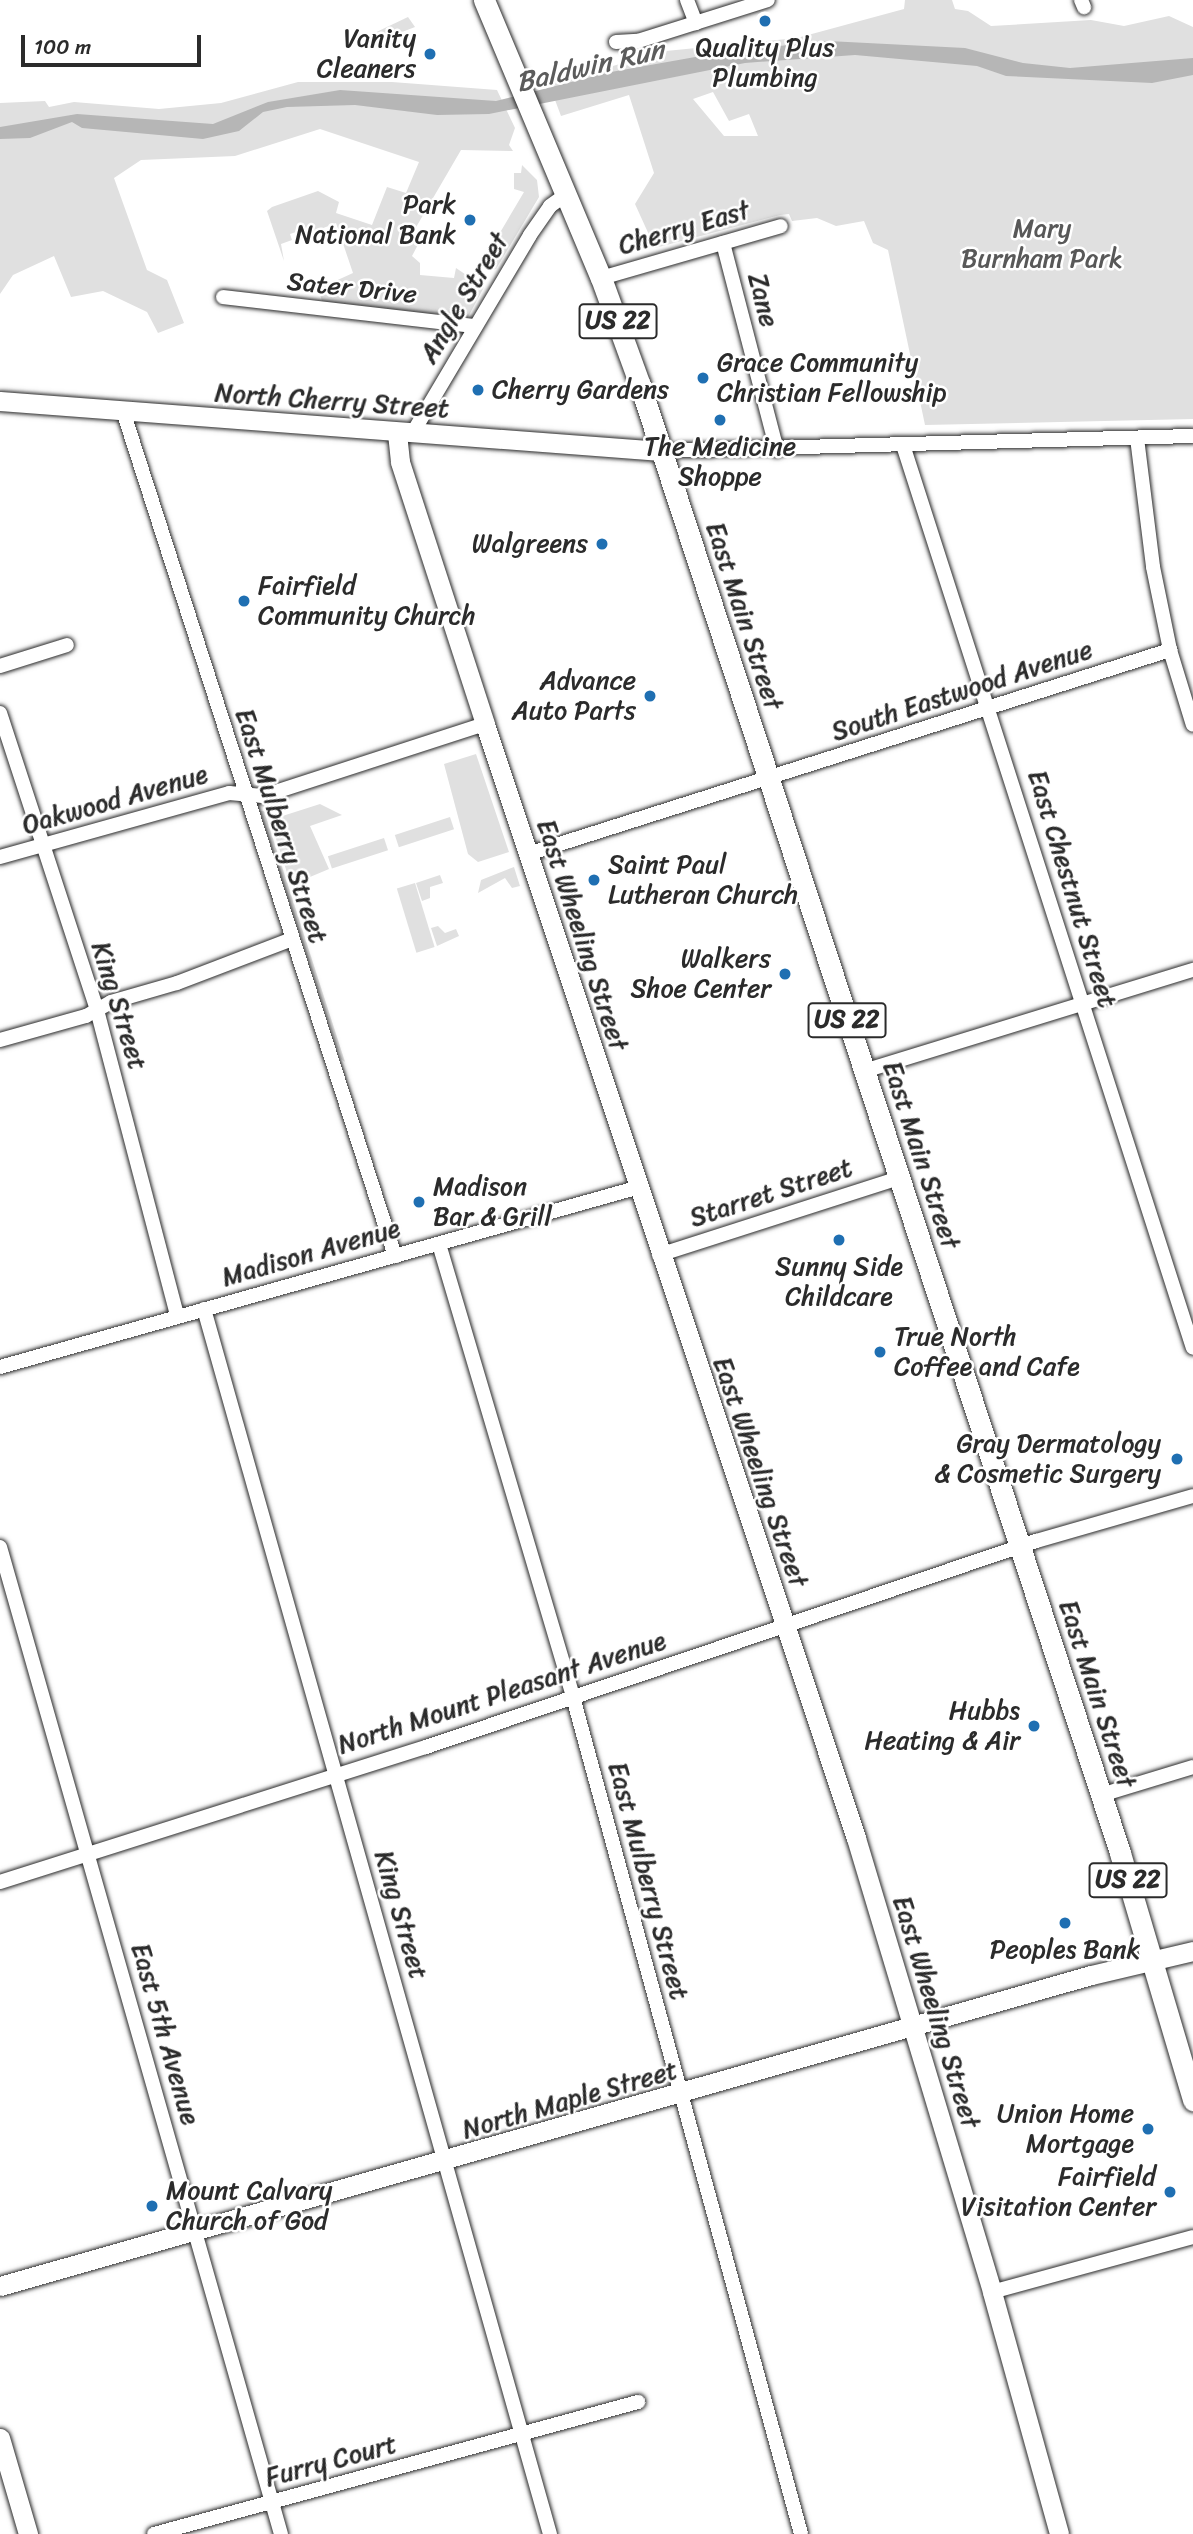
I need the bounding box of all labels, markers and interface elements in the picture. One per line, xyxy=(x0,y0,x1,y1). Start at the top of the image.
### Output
marker: Quality Plus Plumbing xyxy=(757,13,773,29)
scale bar xyxy=(24,21,205,65)
place label: Vanity Cleaners xyxy=(317,23,416,84)
text: 100 m xyxy=(34,28,91,66)
place label: Quality Plus Plumbing xyxy=(696,32,834,94)
water label: Baldwin Run xyxy=(513,33,667,99)
marker: Vanity Cleaners xyxy=(422,46,438,62)
place label: Park National Bank xyxy=(295,189,456,250)
street label: Cherry East xyxy=(615,194,753,262)
marker: Park National Bank xyxy=(462,212,478,228)
park label: Mary Burnham Park xyxy=(961,213,1123,274)
street label: Angle Street xyxy=(413,227,515,369)
street label: Sater Drive xyxy=(286,266,418,310)
street label: Zane xyxy=(741,270,785,330)
road number: US 22 xyxy=(578,300,658,342)
place label: Grace Community Christian Fellowship xyxy=(717,347,948,408)
marker: Grace Community Christian Fellowship xyxy=(695,370,711,386)
place label: Cherry Gardens xyxy=(492,374,670,406)
street label: North Cherry Street xyxy=(214,377,450,425)
marker: Cherry Gardens xyxy=(470,382,486,398)
marker: The Medicine Shoppe xyxy=(712,412,728,428)
place label: The Medicine Shoppe xyxy=(644,431,796,492)
street label: East Main Street xyxy=(699,518,789,714)
place label: Walgreens xyxy=(472,528,588,560)
marker: Walgreens xyxy=(594,536,610,552)
place label: Fairfield Community Church xyxy=(258,570,475,632)
marker: Fairfield Community Church xyxy=(236,593,252,609)
street label: South Eastwood Avenue xyxy=(827,634,1097,748)
place label: Advance Auto Parts xyxy=(512,665,636,726)
marker: Advance Auto Parts xyxy=(642,688,658,704)
street label: East Mulberry Street xyxy=(228,705,334,947)
street label: Oakwood Avenue xyxy=(19,759,211,841)
street label: East Chestnut Street xyxy=(1021,767,1123,1011)
street label: East Wheeling Street xyxy=(530,815,634,1055)
place label: Saint Paul Lutheran Church xyxy=(608,849,798,910)
marker: Saint Paul Lutheran Church xyxy=(586,872,602,888)
street label: King Street xyxy=(85,938,153,1074)
place label: Walkers Shoe Center xyxy=(629,943,771,1004)
marker: Walkers Shoe Center xyxy=(777,966,793,982)
road number: US 22 xyxy=(807,1000,887,1040)
street label: East Main Street xyxy=(876,1057,966,1253)
street label: Starret Street xyxy=(686,1152,856,1234)
place label: Madison Bar & Grill xyxy=(433,1171,552,1232)
marker: Madison Bar & Grill xyxy=(411,1194,427,1210)
street label: Madison Avenue xyxy=(218,1213,404,1293)
marker: Sunny Side Childcare xyxy=(831,1232,847,1248)
place label: Sunny Side Childcare xyxy=(775,1251,903,1312)
place label: True North Coffee and Cafe xyxy=(894,1321,1081,1382)
marker: True North Coffee and Cafe xyxy=(872,1344,888,1360)
street label: East Wheeling Street xyxy=(706,1352,814,1592)
place label: Gray Dermatology & Cosmetic Surgery xyxy=(934,1428,1161,1490)
marker: Gray Dermatology & Cosmetic Surgery xyxy=(1167,1449,1187,1469)
street label: East Main Street xyxy=(1052,1596,1142,1792)
street label: North Mount Pleasant Avenue xyxy=(334,1625,670,1761)
place label: Hubbs Heating & Air xyxy=(865,1695,1020,1756)
marker: Hubbs Heating & Air xyxy=(1026,1718,1042,1734)
street label: East Mulberry Street xyxy=(601,1759,695,2003)
street label: King Street xyxy=(368,1847,434,1983)
road number: US 22 xyxy=(1088,1859,1168,1900)
street label: East Wheeling Street xyxy=(886,1892,986,2132)
marker: Peoples Bank xyxy=(1057,1915,1073,1931)
place label: Peoples Bank xyxy=(990,1934,1140,1966)
street label: East 5th Avenue xyxy=(124,1939,206,2129)
street label: North Maple Street xyxy=(458,2054,682,2146)
place label: Union Home Mortgage xyxy=(997,2098,1134,2160)
marker: Union Home Mortgage xyxy=(1140,2121,1156,2137)
place label: Fairfield Visitation Center xyxy=(959,2161,1156,2222)
place label: Mount Calvary Church of God xyxy=(166,2175,332,2236)
marker: Fairfield Visitation Center xyxy=(1162,2184,1178,2200)
marker: Mount Calvary Church of God xyxy=(144,2198,160,2214)
street label: Furry Court xyxy=(262,2428,400,2494)

